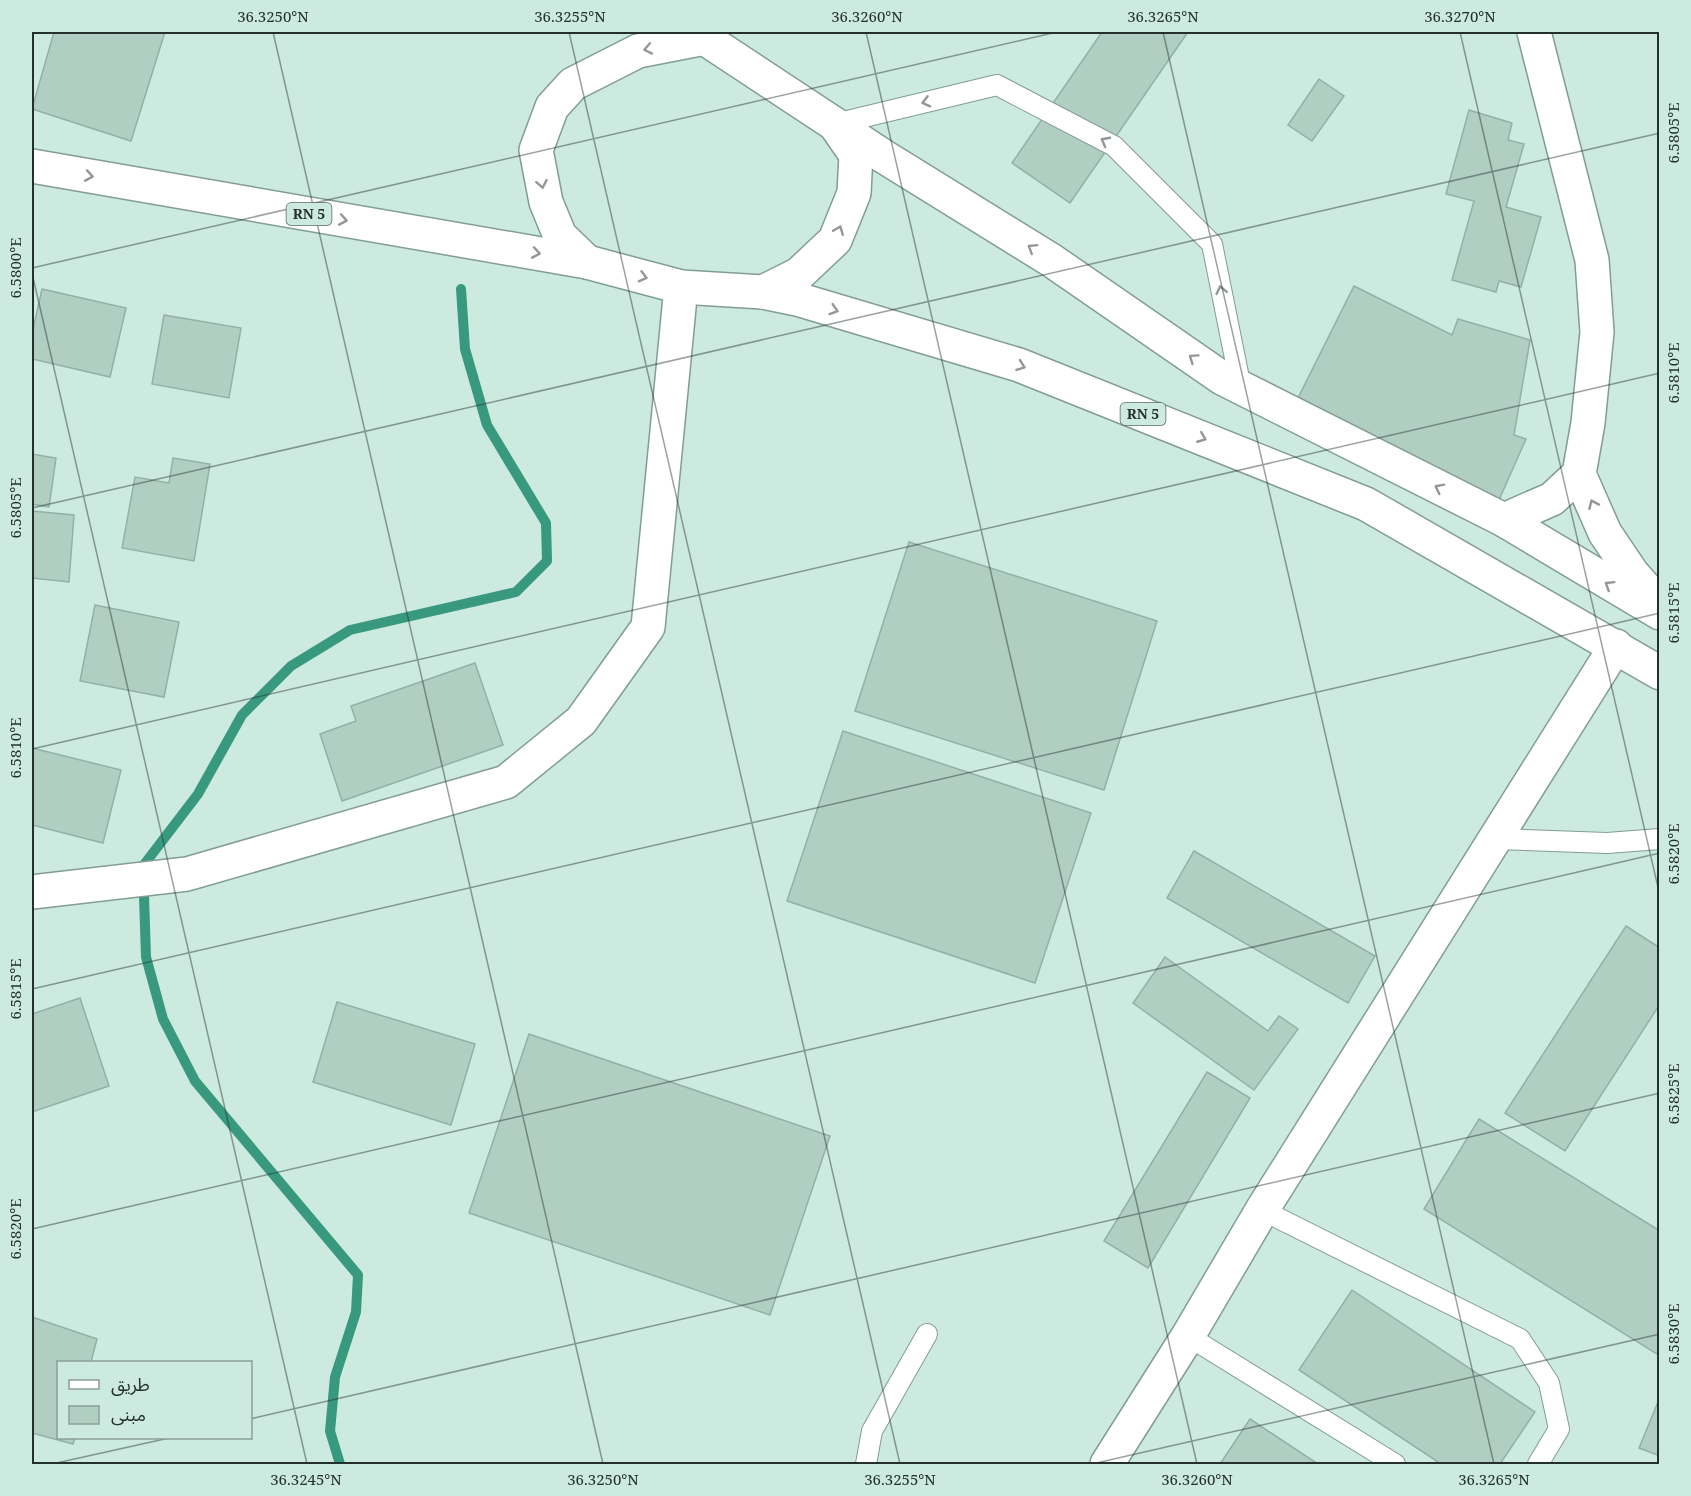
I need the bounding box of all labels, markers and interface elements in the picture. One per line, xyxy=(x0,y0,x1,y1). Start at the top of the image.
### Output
text: 36.3250°N xyxy=(237,6,309,26)
text: 36.3255°N xyxy=(534,6,606,26)
text: 36.3260°N xyxy=(831,6,903,26)
text: 36.3265°N xyxy=(1127,6,1199,26)
text: 36.3270°N xyxy=(1424,6,1496,26)
one-way arrow xyxy=(643,42,653,55)
one-way arrow xyxy=(921,94,931,107)
text: 6.5805°E xyxy=(1663,102,1683,164)
one-way arrow xyxy=(1101,137,1112,148)
one-way arrow xyxy=(84,169,94,182)
one-way arrow xyxy=(535,179,548,189)
road number: RN 5 xyxy=(286,203,332,225)
one-way arrow xyxy=(338,213,348,226)
one-way arrow xyxy=(832,225,844,236)
text: 6.5800°E xyxy=(5,237,25,299)
one-way arrow xyxy=(1028,244,1039,255)
one-way arrow xyxy=(531,247,540,259)
one-way arrow xyxy=(637,270,648,282)
one-way arrow xyxy=(1215,285,1228,295)
one-way arrow xyxy=(829,303,839,315)
text: 6.5810°E xyxy=(1663,342,1683,404)
one-way arrow xyxy=(1188,354,1199,365)
one-way arrow xyxy=(1015,359,1026,372)
road number: RN 5 xyxy=(1120,403,1166,425)
one-way arrow xyxy=(1196,431,1207,443)
text: 6.5805°E xyxy=(5,477,25,539)
one-way arrow xyxy=(1435,484,1446,495)
one-way arrow xyxy=(1588,500,1600,511)
one-way arrow xyxy=(1604,581,1615,592)
text: 6.5815°E xyxy=(1663,582,1683,644)
text: 6.5810°E xyxy=(5,717,25,779)
text: 6.5820°E xyxy=(1663,823,1683,885)
text: 6.5815°E xyxy=(5,958,25,1020)
text: 6.5825°E xyxy=(1663,1063,1683,1125)
text: 6.5820°E xyxy=(5,1198,25,1260)
text: 6.5830°E xyxy=(1663,1303,1683,1365)
legend xyxy=(57,1361,252,1439)
text: طريق xyxy=(111,1372,150,1396)
text: مبنى xyxy=(111,1402,146,1426)
text: 36.3245°N xyxy=(270,1469,342,1489)
text: 36.3250°N xyxy=(567,1469,639,1489)
text: 36.3255°N xyxy=(864,1469,936,1489)
text: 36.3260°N xyxy=(1161,1469,1233,1489)
text: 36.3265°N xyxy=(1458,1469,1530,1489)

